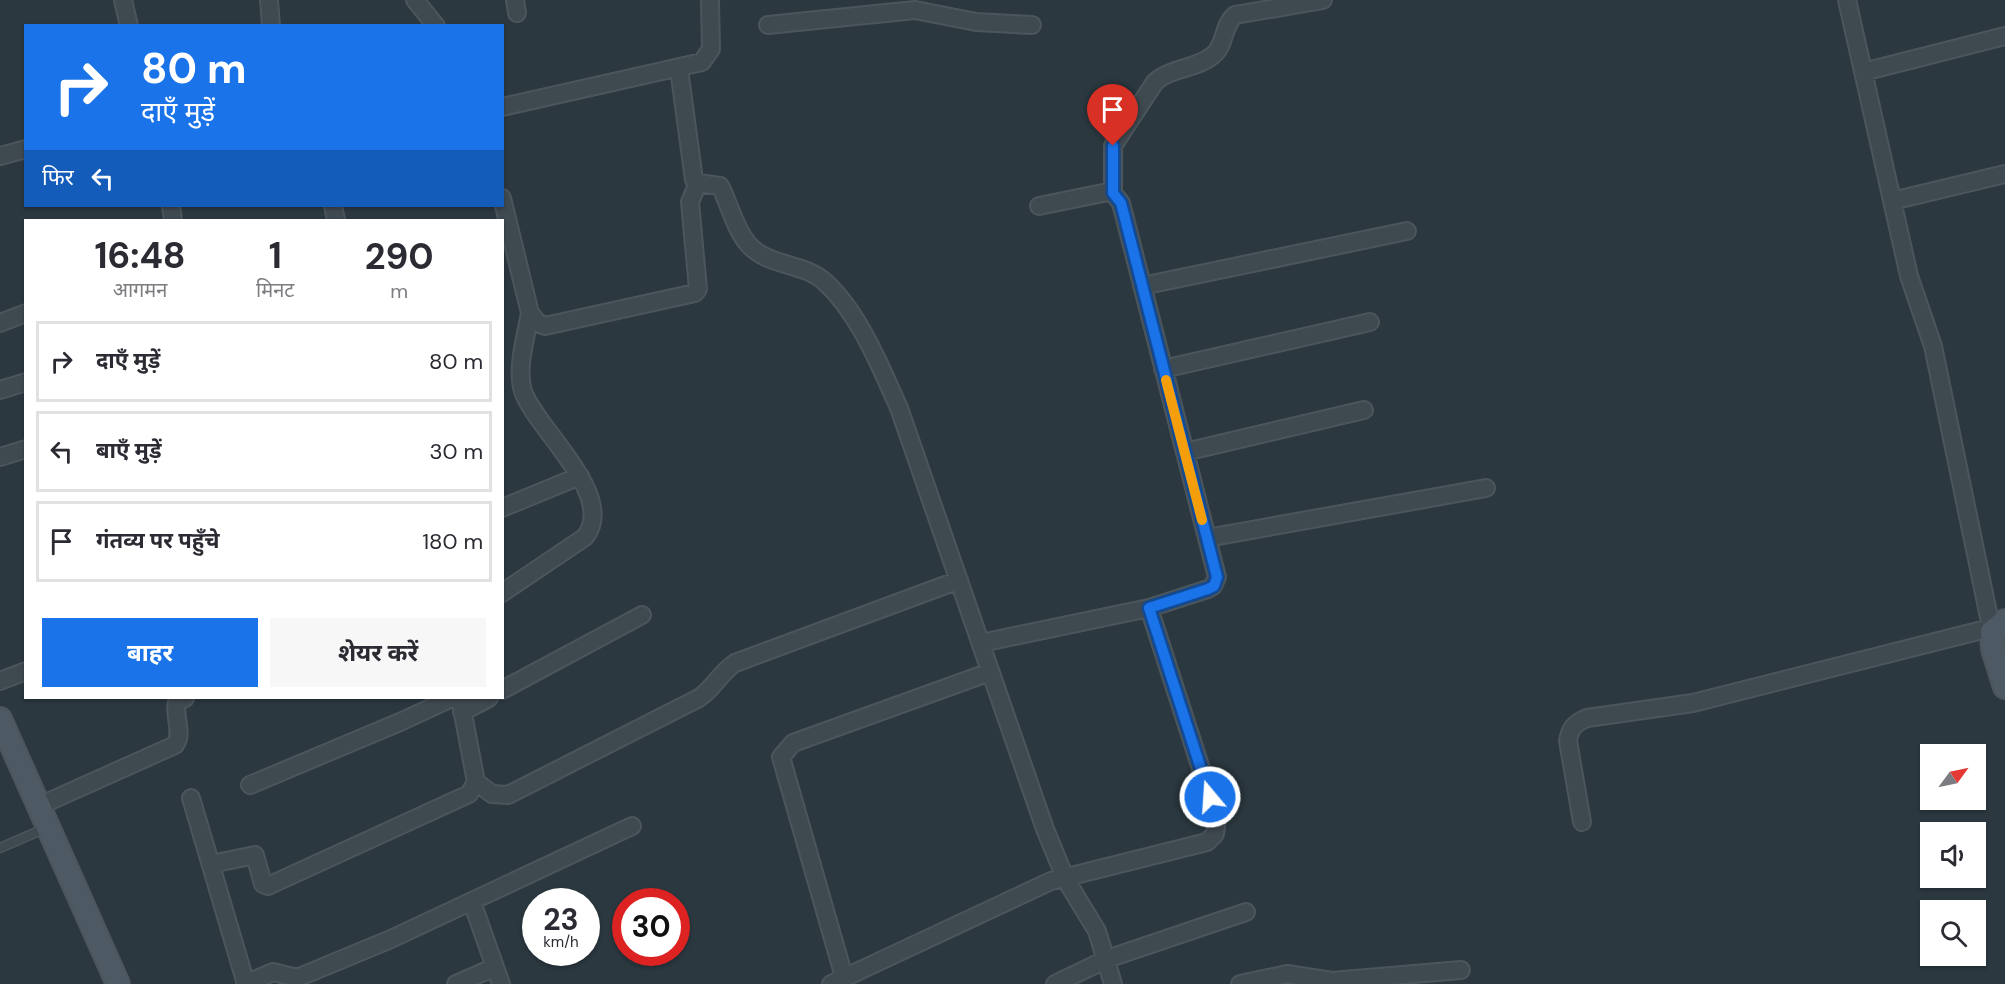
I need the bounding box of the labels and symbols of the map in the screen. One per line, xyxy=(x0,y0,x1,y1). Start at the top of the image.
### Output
pin xyxy=(1087,84,1138,146)
north arrow xyxy=(1920,744,1986,810)
position arrow xyxy=(1178,765,1242,829)
speed limit sign: 30 xyxy=(612,888,690,966)

